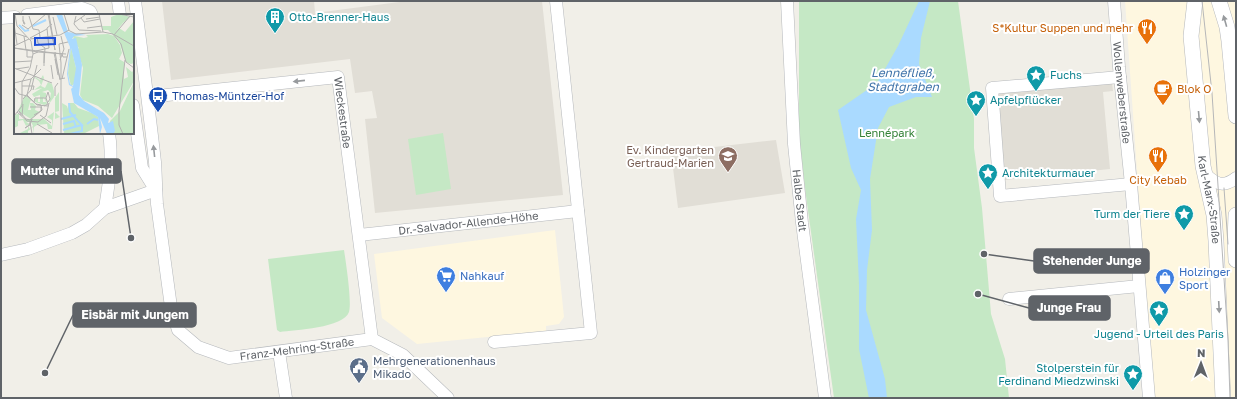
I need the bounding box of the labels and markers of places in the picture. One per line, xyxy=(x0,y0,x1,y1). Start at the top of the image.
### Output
building icon: Otto-Brenner-Haus xyxy=(264,6,286,34)
place label: Otto-Brenner-Haus xyxy=(289,10,389,23)
restaurant icon: S*Kultur Suppen und mehr xyxy=(1136,17,1158,45)
place label: S*Kultur Suppen und mehr xyxy=(992,21,1134,34)
place icon: Fuchs xyxy=(1025,64,1047,92)
place label: Fuchs xyxy=(1050,68,1082,81)
cafe icon: Blok O xyxy=(1152,78,1174,106)
place label: Blok O xyxy=(1177,82,1212,95)
bus stop icon: Thomas-Müntzer-Hof xyxy=(147,85,169,113)
place label: Thomas-Müntzer-Hof xyxy=(172,89,284,102)
place icon: Apfelpflücker xyxy=(965,89,987,117)
place label: Apfelpflücker xyxy=(990,93,1062,106)
place label: Ev. Kindergarten Gertraud-Marien xyxy=(626,143,714,169)
school or university icon: Ev. Kindergarten Gertraud-Marien xyxy=(717,145,739,173)
restaurant icon: City Kebab xyxy=(1147,145,1169,173)
callout: Mutter und Kind xyxy=(12,159,121,183)
place icon: Architekturmauer xyxy=(977,162,999,190)
place label: Architekturmauer xyxy=(1002,166,1096,179)
place label: City Kebab xyxy=(1129,173,1187,186)
place icon: Turm der Tiere xyxy=(1173,203,1195,231)
place label: Turm der Tiere xyxy=(1094,207,1170,220)
callout: Stehender Junge xyxy=(1034,249,1149,273)
supermarket icon: Nahkauf xyxy=(435,265,457,293)
place label: Holzinger Sport xyxy=(1179,265,1231,291)
shop icon: Holzinger Sport xyxy=(1154,267,1176,295)
place label: Nahkauf xyxy=(460,269,504,282)
callout: Junge Frau xyxy=(1029,296,1110,320)
place icon: Jugend - Urteil des Paris xyxy=(1148,299,1170,327)
callout: Eisbär mit Jungem xyxy=(73,303,196,327)
place label: Jugend - Urteil des Paris xyxy=(1094,327,1224,340)
place label: Mehrgenerationenhaus Mikado xyxy=(373,354,496,380)
public building icon: Mehrgenerationenhaus Mikado xyxy=(348,356,370,384)
place label: Stolperstein für Ferdinand Miedzwinski xyxy=(998,361,1120,387)
place icon: Stolperstein für Ferdinand Miedzwinski xyxy=(1122,363,1144,391)

